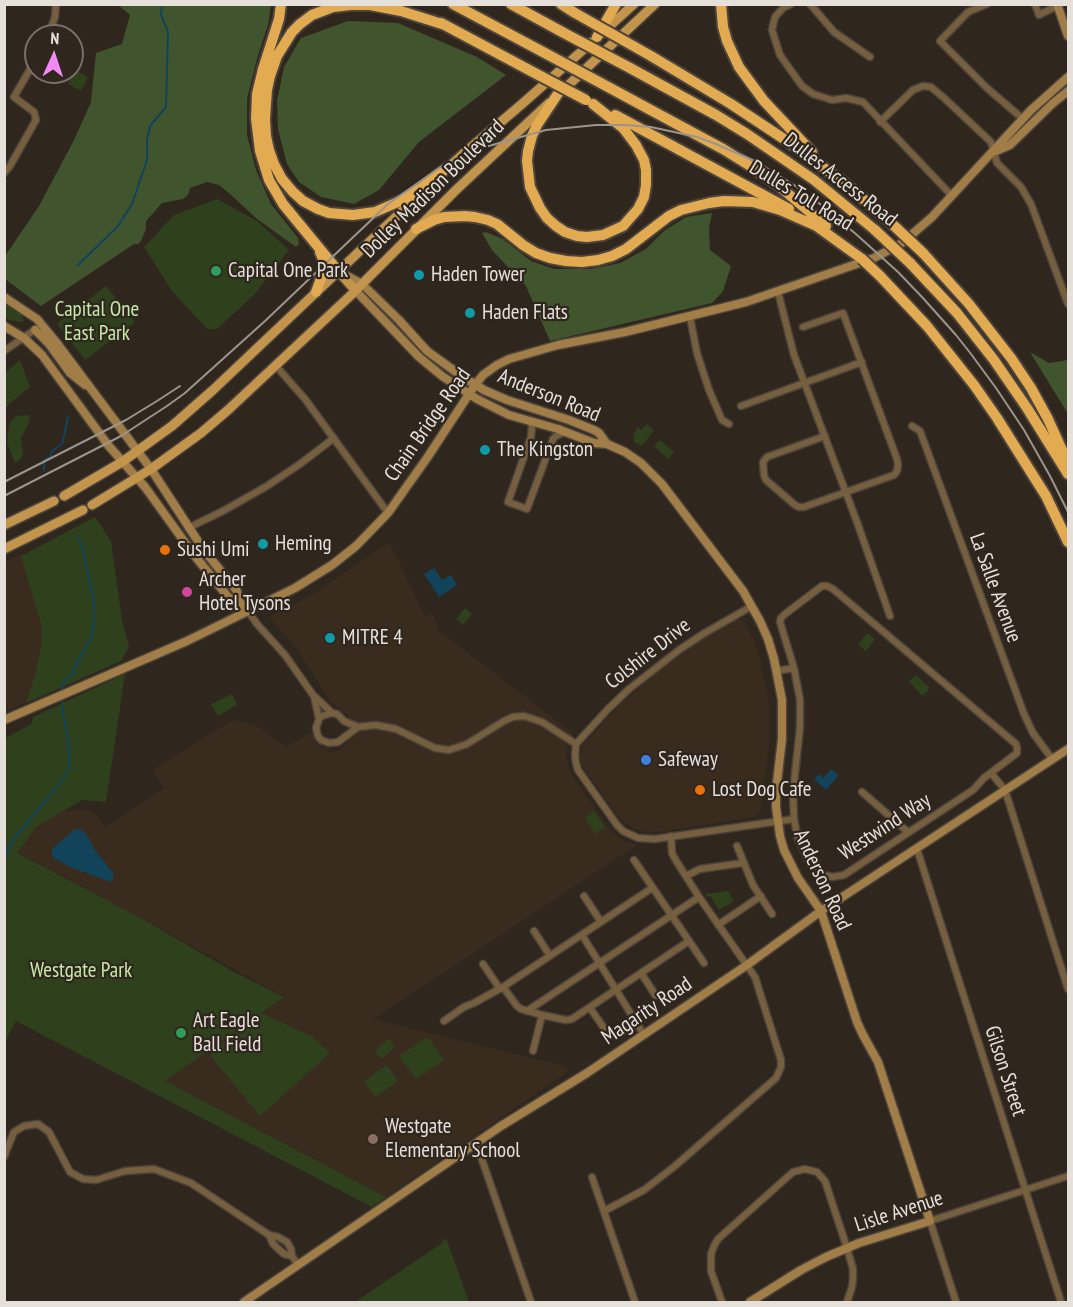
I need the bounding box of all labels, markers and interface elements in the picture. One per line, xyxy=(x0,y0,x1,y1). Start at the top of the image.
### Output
north arrow xyxy=(24,24,84,84)
text: N xyxy=(50,28,60,48)
street label: Dolley Madison Boulevard xyxy=(356,114,510,264)
street label: Dulles Access Road xyxy=(778,128,902,232)
street label: Dulles Toll Road xyxy=(745,155,857,237)
place label: Capital One Park xyxy=(228,258,348,284)
place label: Haden Tower xyxy=(431,262,525,288)
marker: Capital One Park xyxy=(209,264,223,278)
marker: Haden Tower xyxy=(412,268,426,282)
park label: Capital One East Park xyxy=(55,297,139,347)
place label: Haden Flats xyxy=(482,300,568,326)
marker: Haden Flats xyxy=(463,306,477,320)
street label: Chain Bridge Road xyxy=(380,363,476,487)
street label: Anderson Road xyxy=(494,364,604,428)
place label: The Kingston xyxy=(497,437,593,463)
marker: The Kingston xyxy=(478,443,492,457)
street label: La Salle Avenue xyxy=(964,530,1026,646)
place label: Heming xyxy=(275,531,331,557)
place label: Sushi Umi xyxy=(177,537,250,563)
marker: Heming xyxy=(256,537,270,551)
marker: Sushi Umi xyxy=(158,543,172,557)
place label: Archer Hotel Tysons xyxy=(199,567,291,617)
marker: Archer Hotel Tysons xyxy=(180,585,194,599)
street label: Colshire Drive xyxy=(600,613,696,695)
place label: MITRE 4 xyxy=(342,625,403,651)
marker: MITRE 4 xyxy=(323,631,337,645)
place label: Safeway xyxy=(658,747,718,773)
marker: Safeway xyxy=(639,753,653,767)
place label: Lost Dog Cafe xyxy=(712,777,811,803)
marker: Lost Dog Cafe xyxy=(693,783,707,797)
street label: Westwind Way xyxy=(834,788,936,866)
street label: Anderson Road xyxy=(788,826,856,934)
park label: Westgate Park xyxy=(30,958,132,984)
street label: Magarity Road xyxy=(597,972,697,1050)
place label: Art Eagle Ball Field xyxy=(193,1008,261,1058)
street label: Gilson Street xyxy=(979,1023,1031,1119)
marker: Art Eagle Ball Field xyxy=(174,1026,188,1040)
place label: Westgate Elementary School xyxy=(385,1114,520,1164)
marker: Westgate Elementary School xyxy=(366,1132,380,1146)
street label: Lisle Avenue xyxy=(852,1186,946,1238)

